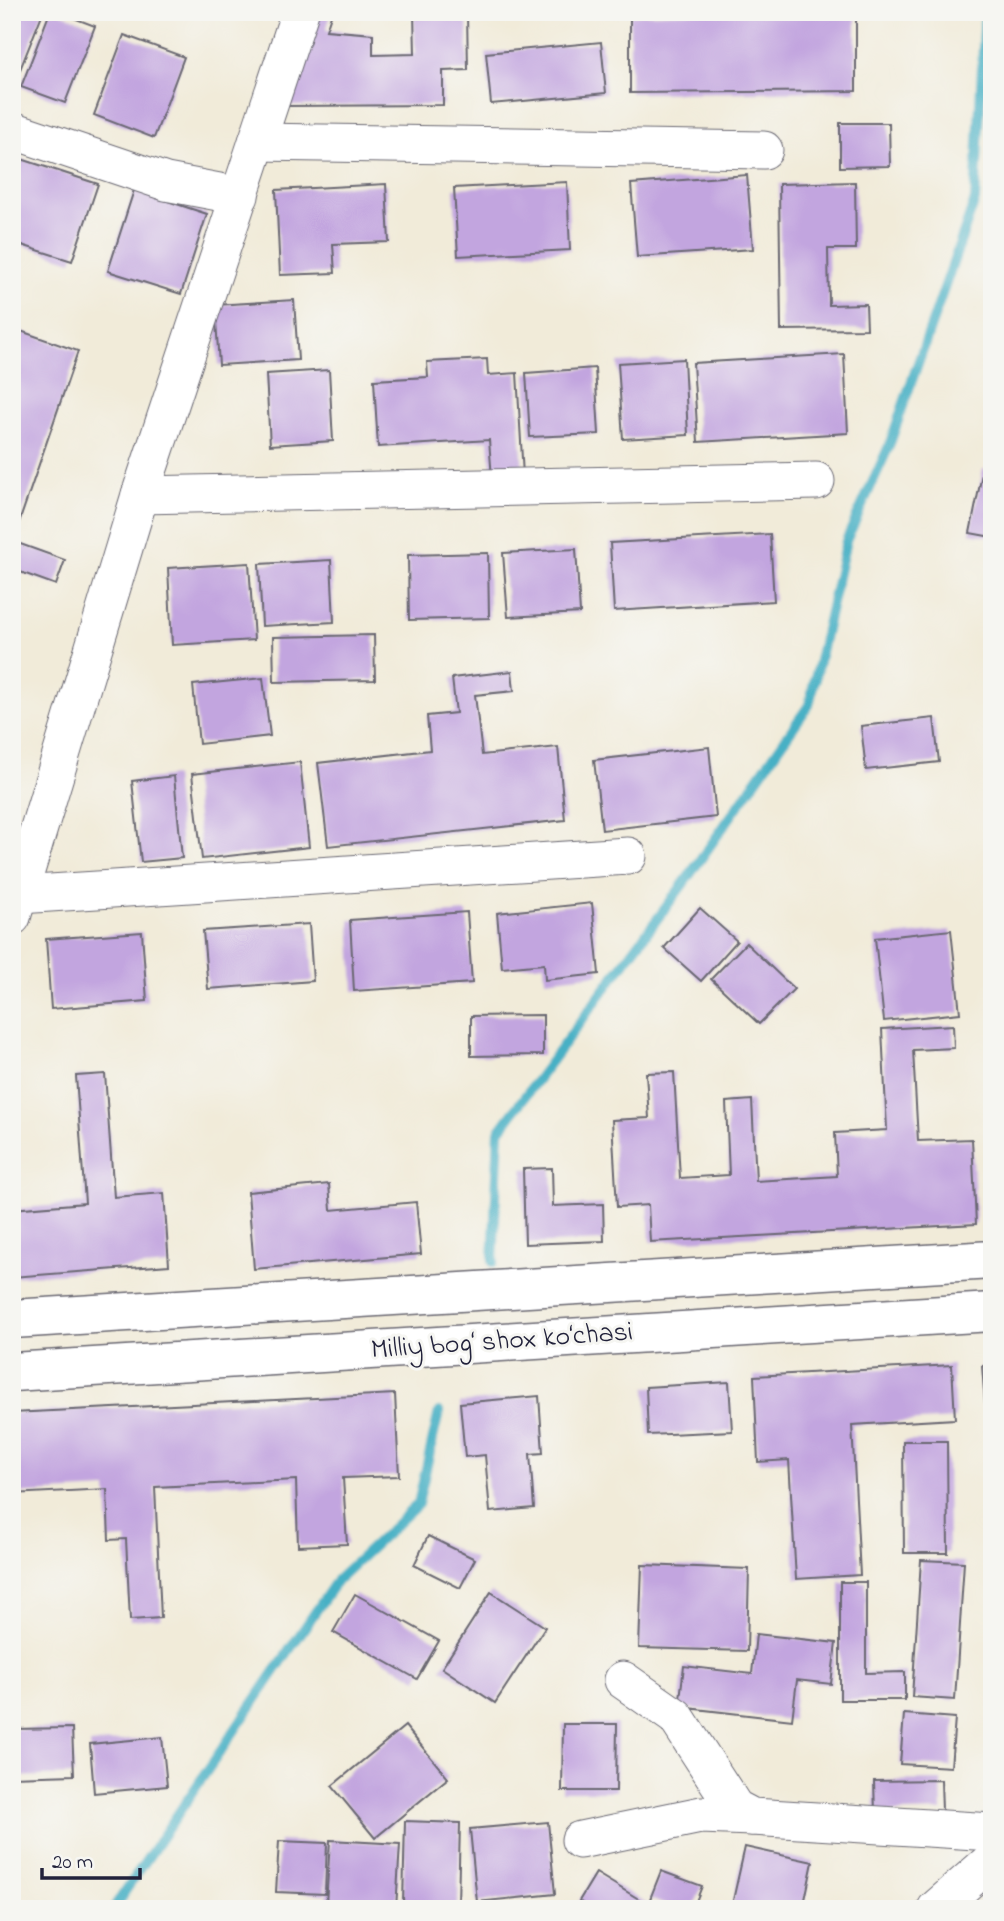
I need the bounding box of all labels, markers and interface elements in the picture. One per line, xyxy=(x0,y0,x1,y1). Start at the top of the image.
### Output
street label: Milliy bog‘ shox ko‘chasi xyxy=(370,1312,634,1372)
scale bar xyxy=(42,1837,140,1881)
text: 20 m xyxy=(52,1848,93,1878)

